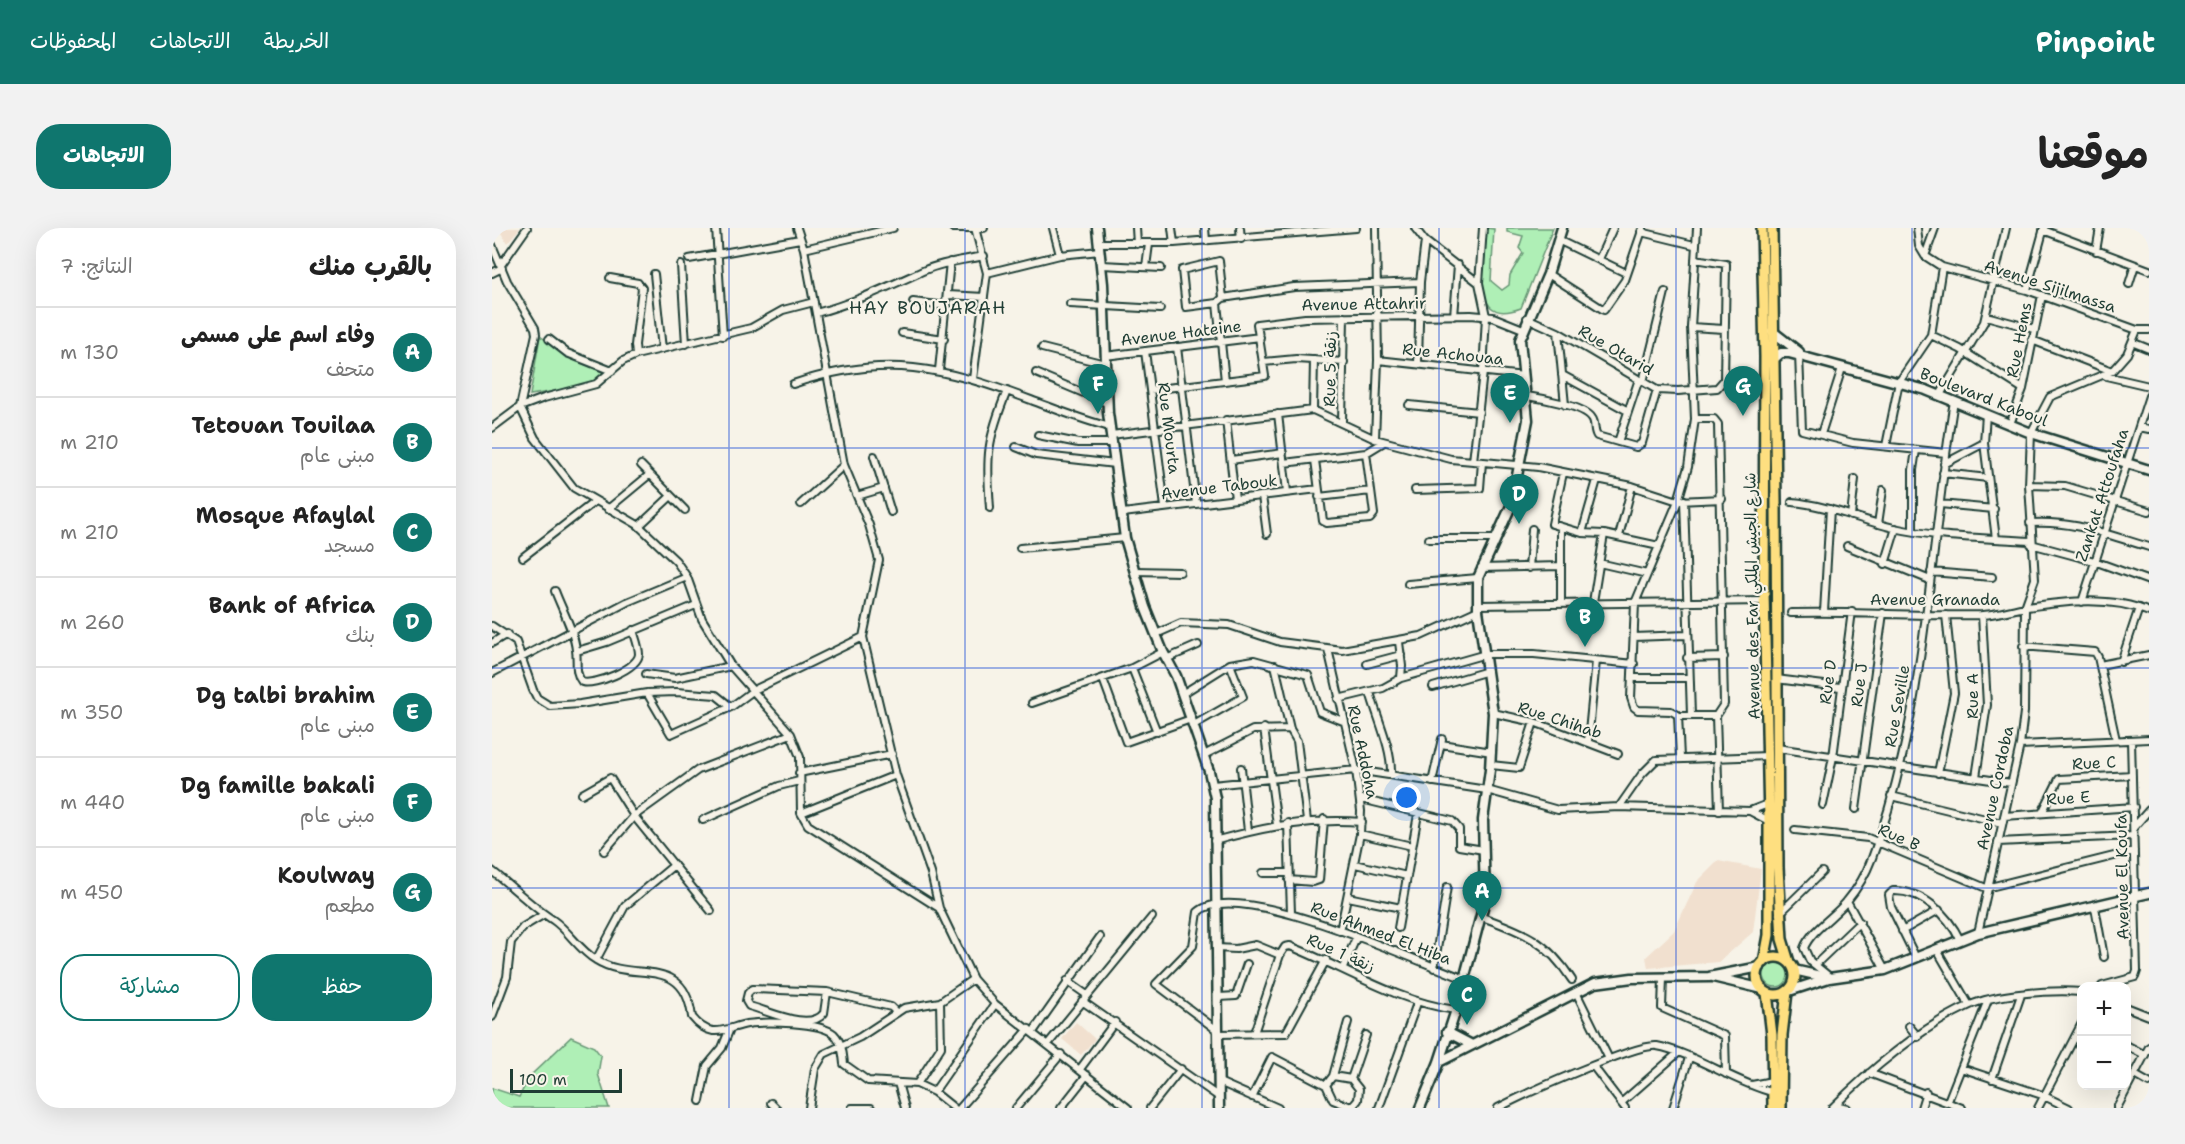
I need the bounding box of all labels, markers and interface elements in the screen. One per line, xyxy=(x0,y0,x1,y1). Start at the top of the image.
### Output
text: Pinpoint xyxy=(2036,23,2155,61)
text: المحفوظات xyxy=(30,27,116,55)
text: الاتجاهات xyxy=(149,27,231,55)
text: الخريطة xyxy=(264,27,329,55)
button: الاتجاهات xyxy=(36,124,171,189)
text: موقعنا xyxy=(2038,125,2149,181)
text: بالقرب منك xyxy=(309,248,432,283)
text: النتائج: 7 xyxy=(60,253,133,279)
street label: Avenue Sijilmassa xyxy=(1981,255,2119,317)
street label: Avenue Attahrir xyxy=(1301,292,1427,316)
district label: HAY BOUJARAH xyxy=(849,296,1007,320)
street label: Rue Hems xyxy=(2001,300,2037,379)
street label: Avenue Hateine xyxy=(1119,315,1243,351)
text: وفاء اسم على مسمى xyxy=(181,320,375,349)
street label: Rue Otarid xyxy=(1575,320,1657,380)
street label: Rue 5 زنقة xyxy=(1319,331,1341,407)
street label: Rue Achouaa xyxy=(1401,338,1505,370)
text: 130 m xyxy=(60,339,119,365)
text: A xyxy=(405,339,420,365)
text: متحف xyxy=(326,356,375,382)
street label: Boulevard Kaboul xyxy=(1917,363,2051,431)
pin: F xyxy=(1078,364,1118,414)
pin: G xyxy=(1724,366,1762,416)
pin: E xyxy=(1490,374,1530,423)
street label: Rue Mourta xyxy=(1153,381,1185,475)
text: Tetouan Touilaa xyxy=(192,411,375,440)
street label: Zankat Attoufaha xyxy=(2071,426,2133,564)
text: 210 m xyxy=(60,429,119,455)
text: B xyxy=(406,429,419,455)
text: مبنى عام xyxy=(300,442,375,468)
street label: Avenue Tabouk xyxy=(1160,469,1278,505)
street label: Avenue des Far شارع الجيش الملكي xyxy=(1739,472,1769,720)
pin: D xyxy=(1500,474,1538,524)
text: Mosque Afaylal xyxy=(196,501,375,530)
text: 210 m xyxy=(60,519,119,545)
text: C xyxy=(406,519,419,545)
text: مسجد xyxy=(324,532,375,558)
street label: Avenue Granada xyxy=(1870,589,2000,610)
text: Bank of Africa xyxy=(209,591,375,620)
pin: B xyxy=(1566,598,1604,647)
text: 260 m xyxy=(60,609,125,635)
text: D xyxy=(405,609,420,635)
text: بنك xyxy=(345,622,375,648)
street label: Rue D xyxy=(1814,658,1842,706)
street label: Rue J xyxy=(1846,662,1872,708)
street label: Rue Seville xyxy=(1879,663,1915,749)
street label: Rue A xyxy=(1962,673,1983,719)
text: Dg talbi brahim xyxy=(196,681,375,710)
street label: Rue Chihab xyxy=(1515,697,1605,743)
text: 350 m xyxy=(60,699,124,725)
text: E xyxy=(406,699,419,725)
street label: Rue Addoha xyxy=(1343,703,1383,801)
text: مبنى عام xyxy=(300,712,375,738)
street label: Avenue Cordoba xyxy=(1972,724,2018,852)
street label: Rue C xyxy=(2071,751,2117,775)
text: Dg famille bakali xyxy=(181,771,375,800)
your location xyxy=(1392,783,1421,812)
street label: Rue E xyxy=(2045,786,2091,810)
text: 440 m xyxy=(60,789,125,815)
text: F xyxy=(407,789,418,815)
text: مبنى عام xyxy=(300,802,375,828)
street label: Avenue El Koufa xyxy=(2110,814,2134,940)
street label: Rue B xyxy=(1875,819,1923,855)
text: Koulway xyxy=(277,861,375,890)
pin: A xyxy=(1462,872,1502,921)
text: 450 m xyxy=(60,879,124,905)
text: G xyxy=(404,879,421,905)
text: مطعم xyxy=(324,892,375,918)
street label: Rue Ahmed El Hiba xyxy=(1308,896,1454,970)
street label: Rue 1 زنقة xyxy=(1304,929,1378,977)
button: مشاركة xyxy=(60,954,240,1021)
button: حفظ xyxy=(252,954,432,1021)
pin: C xyxy=(1448,976,1486,1025)
map controls xyxy=(2077,982,2131,1090)
button: + xyxy=(2077,982,2131,1036)
button: − xyxy=(2077,1036,2131,1090)
scale bar xyxy=(510,1066,622,1094)
text: 100 m xyxy=(519,1069,567,1090)

